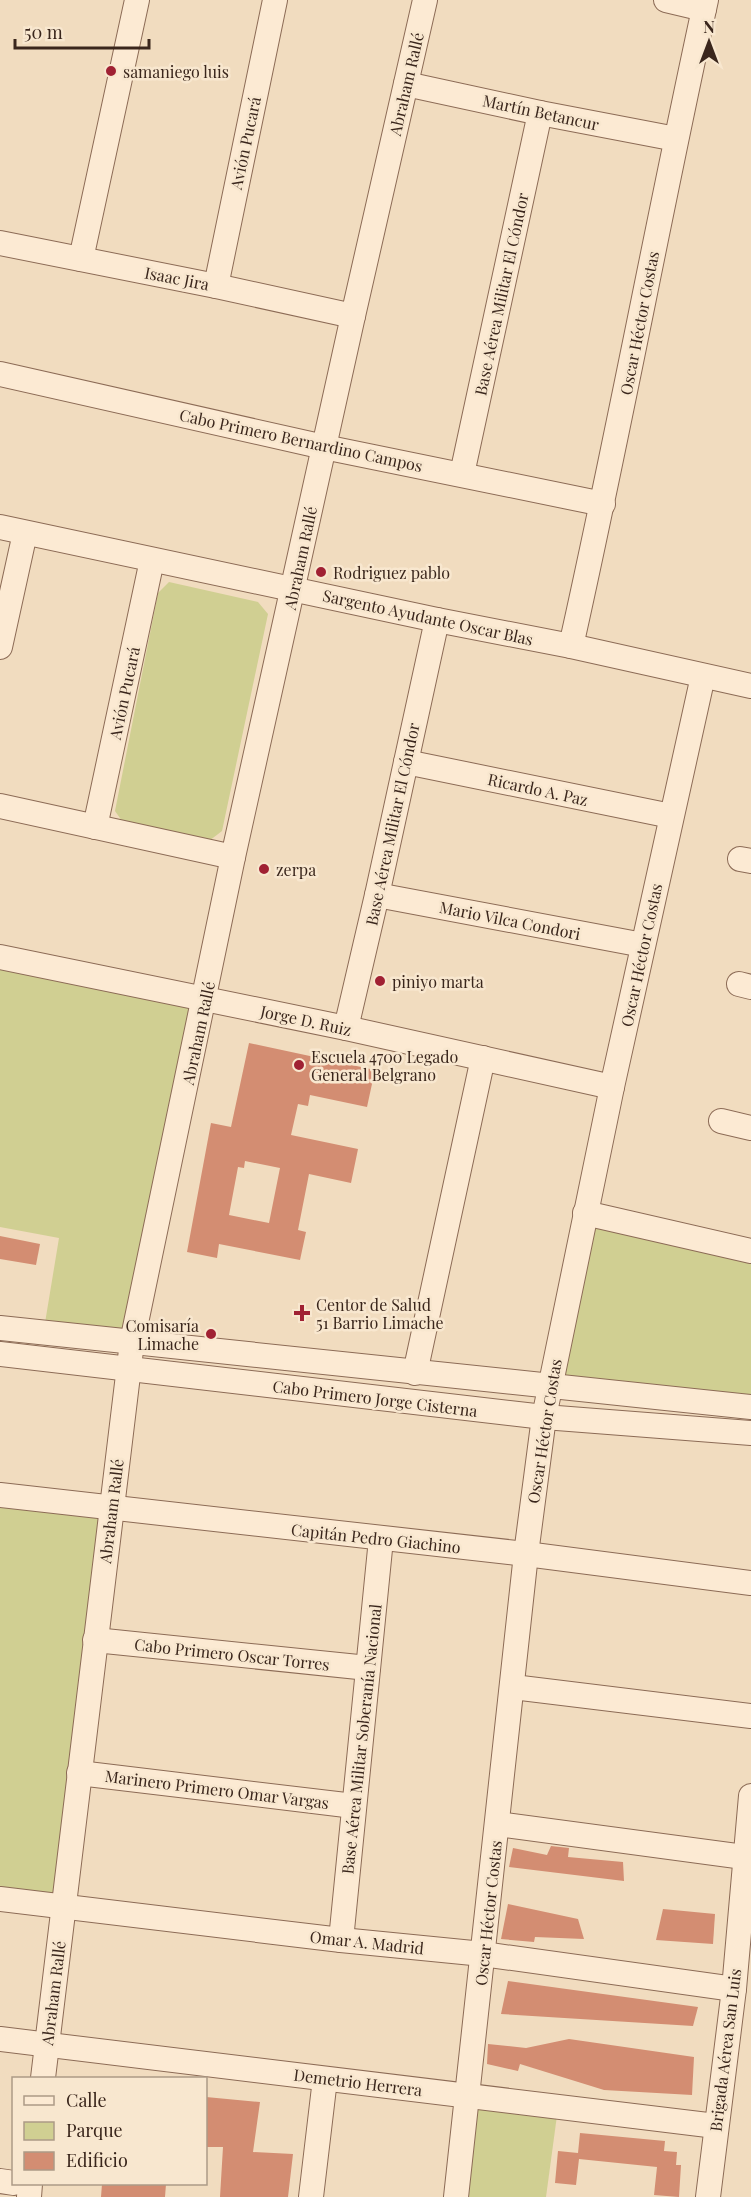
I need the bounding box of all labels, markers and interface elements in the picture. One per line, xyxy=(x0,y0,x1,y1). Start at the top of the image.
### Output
scale bar xyxy=(15,12,148,50)
north arrow xyxy=(679,12,739,72)
text: N xyxy=(703,16,715,37)
text: 50 m xyxy=(24,20,63,44)
street label: Abraham Rallé xyxy=(384,30,428,139)
place label: samaniego luis xyxy=(123,61,229,82)
marker: samaniego luis xyxy=(104,64,118,78)
street label: Martín Betancur xyxy=(481,89,601,135)
street label: Avión Pucará xyxy=(225,95,265,192)
street label: Base Aérea Militar El Cóndor xyxy=(469,191,533,397)
street label: Oscar Héctor Costas xyxy=(615,249,663,397)
street label: Isaac Jira xyxy=(143,261,211,295)
street label: Cabo Primero Bernardino Campos xyxy=(178,404,424,476)
street label: Abraham Rallé xyxy=(279,504,321,613)
place label: Rodriguez pablo xyxy=(333,562,450,583)
marker: Rodriguez pablo xyxy=(314,565,328,579)
street label: Sargento Ayudante Oscar Blas xyxy=(321,584,535,650)
street label: Avión Pucará xyxy=(104,645,144,742)
street label: Base Aérea Militar El Cóndor xyxy=(360,721,424,927)
street label: Ricardo A. Paz xyxy=(486,768,590,810)
place label: zerpa xyxy=(276,859,316,880)
marker: zerpa xyxy=(257,862,271,876)
street label: Oscar Héctor Costas xyxy=(616,881,666,1029)
street label: Mario Vilca Condori xyxy=(438,896,583,944)
place label: piniyo marta xyxy=(392,971,484,992)
marker: piniyo marta xyxy=(373,974,387,988)
street label: Abraham Rallé xyxy=(177,979,219,1088)
street label: Jorge D. Ruiz xyxy=(258,1000,354,1040)
place label: Escuela 4700 Legado General Belgrano xyxy=(311,1046,458,1085)
marker: Escuela 4700 Legado General Belgrano xyxy=(292,1058,306,1072)
place label: Centor de Salud 51 Barrio Limache xyxy=(316,1294,444,1333)
marker: Centor de Salud 51 Barrio Limache xyxy=(293,1304,311,1322)
place label: Comisaría Limache xyxy=(125,1315,199,1354)
marker: Comisaría Limache xyxy=(204,1327,218,1341)
street label: Oscar Héctor Costas xyxy=(522,1357,566,1505)
street label: Cabo Primero Jorge Cisterna xyxy=(271,1375,479,1421)
street label: Abraham Rallé xyxy=(94,1458,128,1565)
street label: Capitán Pedro Giachino xyxy=(290,1519,462,1557)
street label: Base Aérea Militar Soberanía Nacional xyxy=(336,1602,386,1875)
street label: Cabo Primero Oscar Torres xyxy=(133,1633,331,1675)
street label: Marinero Primero Omar Vargas xyxy=(104,1765,330,1813)
street label: Oscar Héctor Costas xyxy=(470,1839,506,1987)
street label: Omar A. Madrid xyxy=(309,1926,425,1958)
street label: Abraham Rallé xyxy=(36,1940,70,2047)
street label: Brigada Aérea San Luis xyxy=(705,1967,745,2133)
street label: Demetrio Herrera xyxy=(293,2064,423,2100)
legend xyxy=(12,2077,207,2185)
text: Calle xyxy=(66,2088,107,2112)
text: Parque xyxy=(66,2118,123,2142)
text: Edificio xyxy=(66,2148,128,2172)

